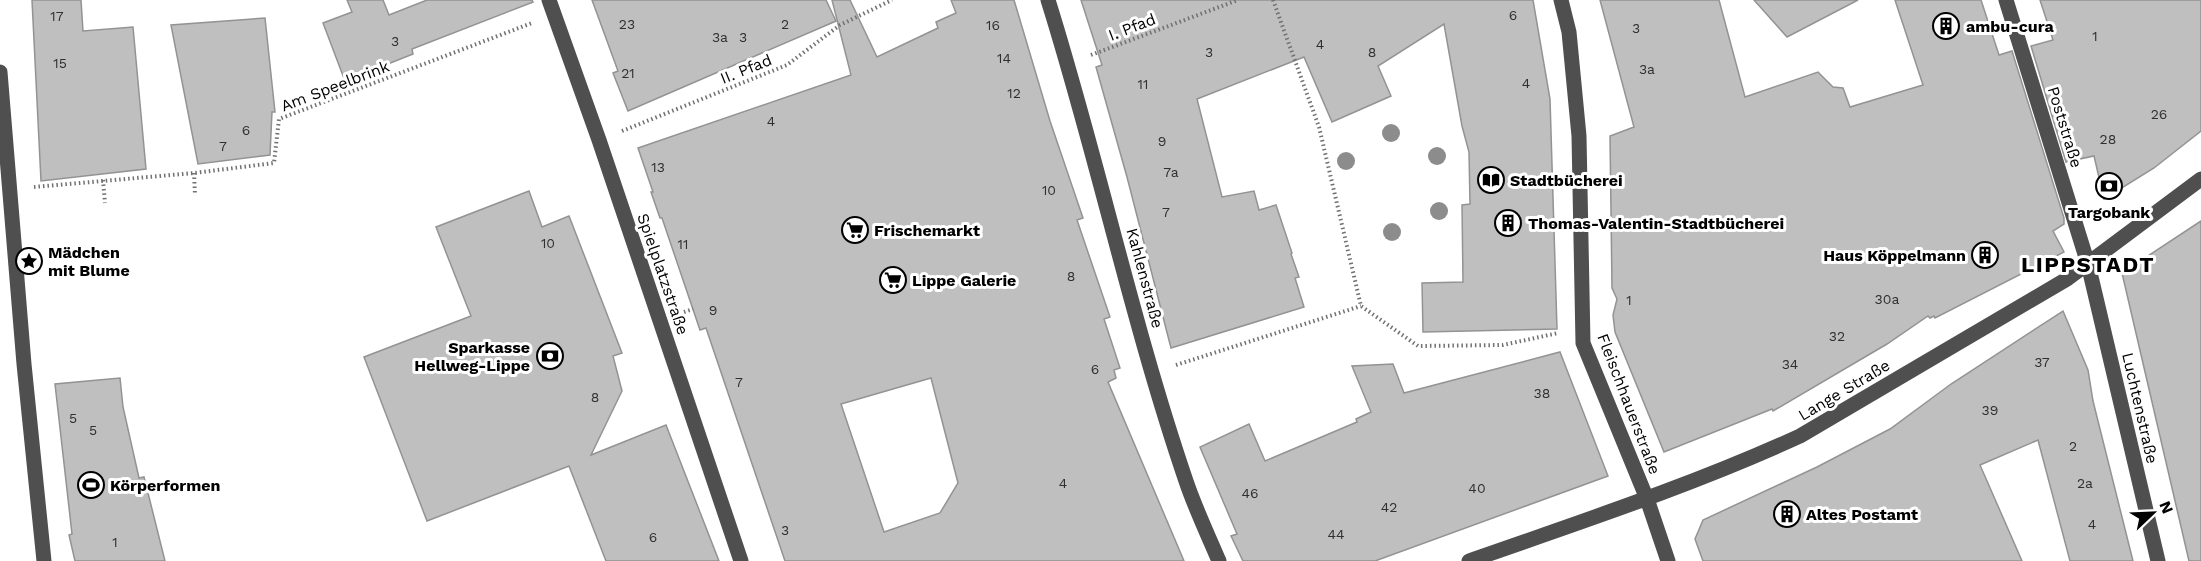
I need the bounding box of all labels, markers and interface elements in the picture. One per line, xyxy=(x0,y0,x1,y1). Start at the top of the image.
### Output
house number: 6 xyxy=(1509,7,1517,23)
house number: 17 xyxy=(50,8,64,24)
street label: I. Pfad xyxy=(1106,9,1158,45)
building icon: ambu-cura xyxy=(1931,11,1961,41)
house number: 23 xyxy=(619,16,635,32)
house number: 2 xyxy=(781,16,789,32)
house number: 16 xyxy=(986,17,1000,33)
place label: ambu-cura xyxy=(1966,17,2054,36)
house number: 3 xyxy=(1632,20,1640,36)
house number: 1 xyxy=(2092,28,2098,44)
house number: 3a xyxy=(712,29,728,45)
house number: 3 xyxy=(739,29,747,45)
house number: 3 xyxy=(391,33,399,49)
house number: 4 xyxy=(1316,36,1324,52)
house number: 3 xyxy=(1205,44,1213,60)
house number: 8 xyxy=(1368,44,1376,60)
street label: II. Pfad xyxy=(717,50,775,88)
house number: 14 xyxy=(997,50,1011,66)
house number: 15 xyxy=(53,55,67,71)
street label: Am Speelbrink xyxy=(278,57,392,115)
house number: 3a xyxy=(1639,61,1655,77)
house number: 21 xyxy=(621,65,635,81)
house number: 4 xyxy=(1522,75,1530,91)
house number: 11 xyxy=(1138,76,1148,92)
street label: Poststraße xyxy=(2044,84,2086,170)
house number: 12 xyxy=(1007,85,1021,101)
house number: 26 xyxy=(2151,106,2167,122)
house number: 4 xyxy=(767,113,775,129)
house number: 6 xyxy=(242,122,250,138)
house number: 28 xyxy=(2100,131,2116,147)
house number: 9 xyxy=(1158,133,1166,149)
house number: 7 xyxy=(219,138,227,154)
house number: 13 xyxy=(651,159,665,175)
house number: 7a xyxy=(1163,164,1179,180)
library icon: Stadtbücherei xyxy=(1476,165,1506,195)
place label: Stadtbücherei xyxy=(1510,171,1623,190)
bank icon: Targobank xyxy=(2094,171,2124,201)
house number: 10 xyxy=(1042,182,1056,198)
place label: Targobank xyxy=(2068,203,2150,222)
house number: 7 xyxy=(1162,204,1170,220)
building icon: Thomas-Valentin-Stadtbücherei xyxy=(1493,208,1523,238)
street label: Spielplatzstraße xyxy=(633,211,693,337)
place label: Thomas-Valentin-Stadtbücherei xyxy=(1528,214,1784,233)
supermarket icon: Frischemarkt xyxy=(840,215,870,245)
place label: Frischemarkt xyxy=(874,221,980,240)
street label: Kahlenstraße xyxy=(1123,226,1167,330)
house number: 10 xyxy=(541,235,555,251)
house number: 11 xyxy=(678,236,688,252)
building icon: Haus Köppelmann xyxy=(1970,240,2000,270)
place label: Mädchen mit Blume xyxy=(48,243,130,280)
place icon: Mädchen mit Blume xyxy=(14,246,44,276)
place label: Haus Köppelmann xyxy=(1823,246,1966,265)
district label: LIPPSTADT xyxy=(2021,252,2155,277)
supermarket icon: Lippe Galerie xyxy=(878,265,908,295)
house number: 8 xyxy=(1067,268,1075,284)
place label: Lippe Galerie xyxy=(912,271,1016,290)
house number: 30a xyxy=(1875,291,1899,307)
house number: 1 xyxy=(1626,292,1632,308)
house number: 9 xyxy=(709,302,717,318)
house number: 32 xyxy=(1829,328,1845,344)
street label: Fleischhauerstraße xyxy=(1593,331,1665,477)
place label: Sparkasse Hellweg-Lippe xyxy=(414,338,530,375)
bank icon: Sparkasse Hellweg-Lippe xyxy=(535,341,565,371)
street label: Luchtenstraße xyxy=(2118,351,2162,465)
house number: 37 xyxy=(2034,354,2050,370)
street label: Lange Straße xyxy=(1795,355,1893,425)
house number: 34 xyxy=(1782,356,1798,372)
house number: 6 xyxy=(1091,361,1099,377)
house number: 7 xyxy=(735,374,743,390)
house number: 38 xyxy=(1534,385,1550,401)
house number: 8 xyxy=(591,389,599,405)
house number: 39 xyxy=(1982,402,1998,418)
house number: 5 xyxy=(69,410,77,426)
house number: 5 xyxy=(89,422,97,438)
house number: 2 xyxy=(2069,438,2077,454)
sports icon: Körperformen xyxy=(76,470,106,500)
house number: 4 xyxy=(1059,475,1067,491)
house number: 2a xyxy=(2077,475,2093,491)
place label: Körperformen xyxy=(110,476,221,495)
house number: 40 xyxy=(1468,480,1486,496)
north arrow xyxy=(2123,483,2183,543)
house number: 46 xyxy=(1241,485,1259,501)
text: N xyxy=(2155,498,2177,517)
house number: 42 xyxy=(1381,499,1397,515)
building icon: Altes Postamt xyxy=(1772,499,1802,529)
place label: Altes Postamt xyxy=(1806,505,1918,524)
house number: 4 xyxy=(2088,516,2096,532)
house number: 3 xyxy=(781,522,789,538)
house number: 44 xyxy=(1327,526,1345,542)
house number: 6 xyxy=(649,529,657,545)
house number: 1 xyxy=(112,534,118,550)

